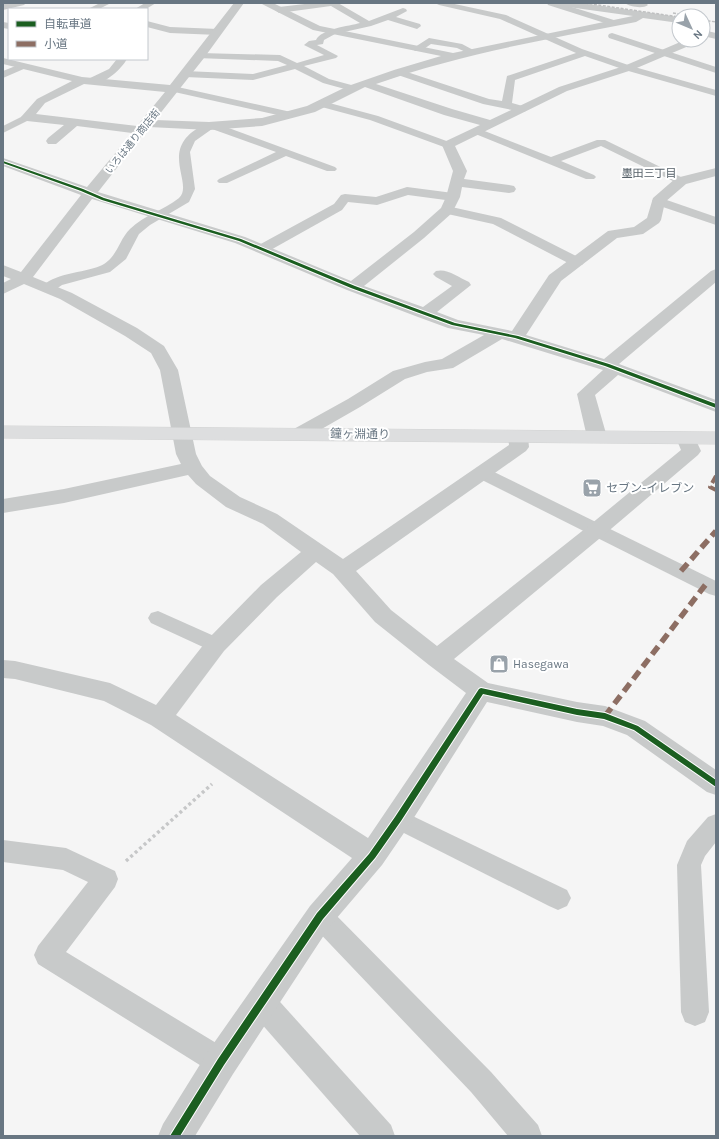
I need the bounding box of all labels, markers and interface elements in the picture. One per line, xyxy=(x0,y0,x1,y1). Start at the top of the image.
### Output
legend xyxy=(8,8,148,60)
north arrow xyxy=(671,8,711,48)
text: 自転車道 xyxy=(44,17,92,31)
text: N xyxy=(690,27,705,42)
text: 小道 xyxy=(44,37,68,51)
street label: いろは通り商店街 xyxy=(103,107,163,176)
district label: 墨田三丁目 xyxy=(622,167,677,180)
street label: 鐘ヶ淵通り xyxy=(330,426,390,442)
supermarket icon: セブン-イレブン xyxy=(581,477,603,499)
place label: セブン-イレブン xyxy=(606,481,694,495)
shop icon: Hasegawa xyxy=(488,653,510,675)
place label: Hasegawa xyxy=(513,657,569,671)

